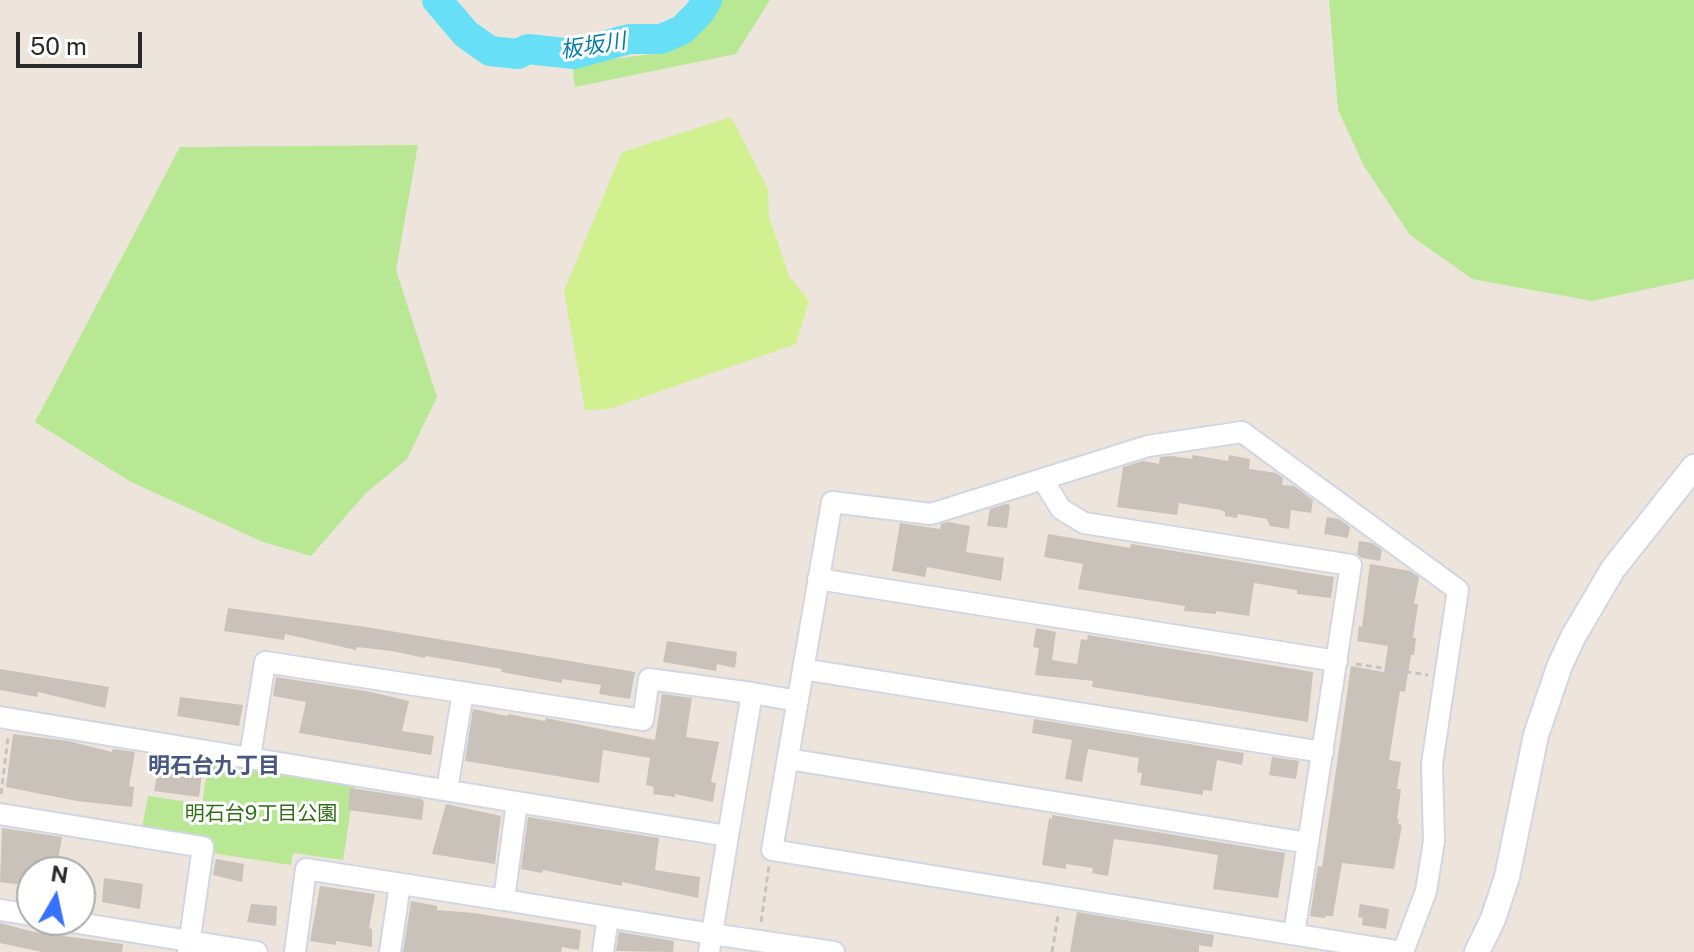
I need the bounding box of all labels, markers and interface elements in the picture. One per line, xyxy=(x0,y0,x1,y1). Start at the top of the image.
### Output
scale bar xyxy=(20,16,146,66)
water label: 板坂川 xyxy=(558,28,628,64)
text: 50 m xyxy=(30,32,87,60)
district label: 明石台九丁目 xyxy=(148,753,280,779)
park label: 明石台9丁目公園 xyxy=(185,802,337,826)
north arrow xyxy=(16,856,96,936)
text: N xyxy=(49,860,70,888)

